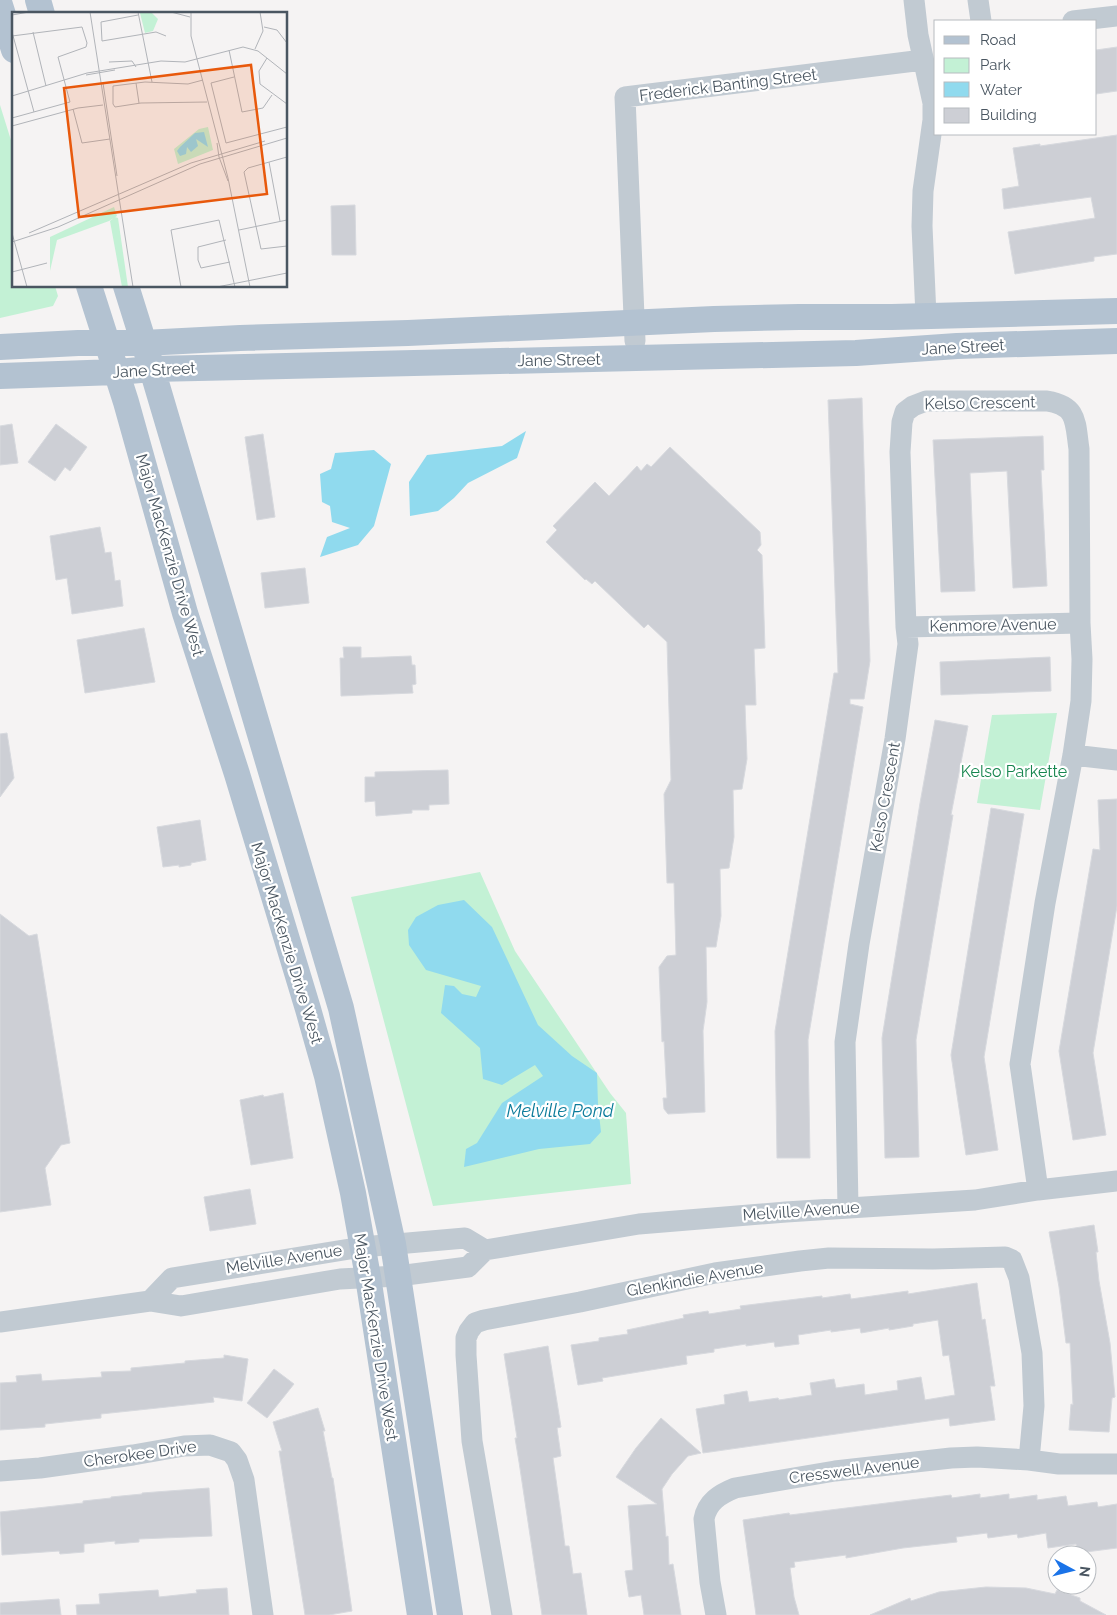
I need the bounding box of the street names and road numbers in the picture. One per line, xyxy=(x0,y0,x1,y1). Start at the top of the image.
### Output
street label: Frederick Banting Street xyxy=(638,65,818,105)
street label: Jane Street xyxy=(921,335,1006,359)
street label: Jane Street xyxy=(517,350,602,370)
street label: Jane Street xyxy=(112,358,197,382)
street label: Kelso Crescent xyxy=(924,393,1036,413)
street label: Major MacKenzie Drive West xyxy=(132,452,208,659)
street label: Kenmore Avenue xyxy=(929,614,1057,636)
street label: Kelso Crescent xyxy=(866,740,904,853)
street label: Major MacKenzie Drive West xyxy=(247,840,327,1047)
street label: Melville Avenue xyxy=(742,1197,860,1225)
street label: Major MacKenzie Drive West xyxy=(350,1232,402,1443)
street label: Melville Avenue xyxy=(225,1240,343,1278)
street label: Glenkindie Avenue xyxy=(625,1258,765,1300)
street label: Cherokee Drive xyxy=(82,1437,198,1471)
street label: Cresswell Avenue xyxy=(788,1453,920,1487)

